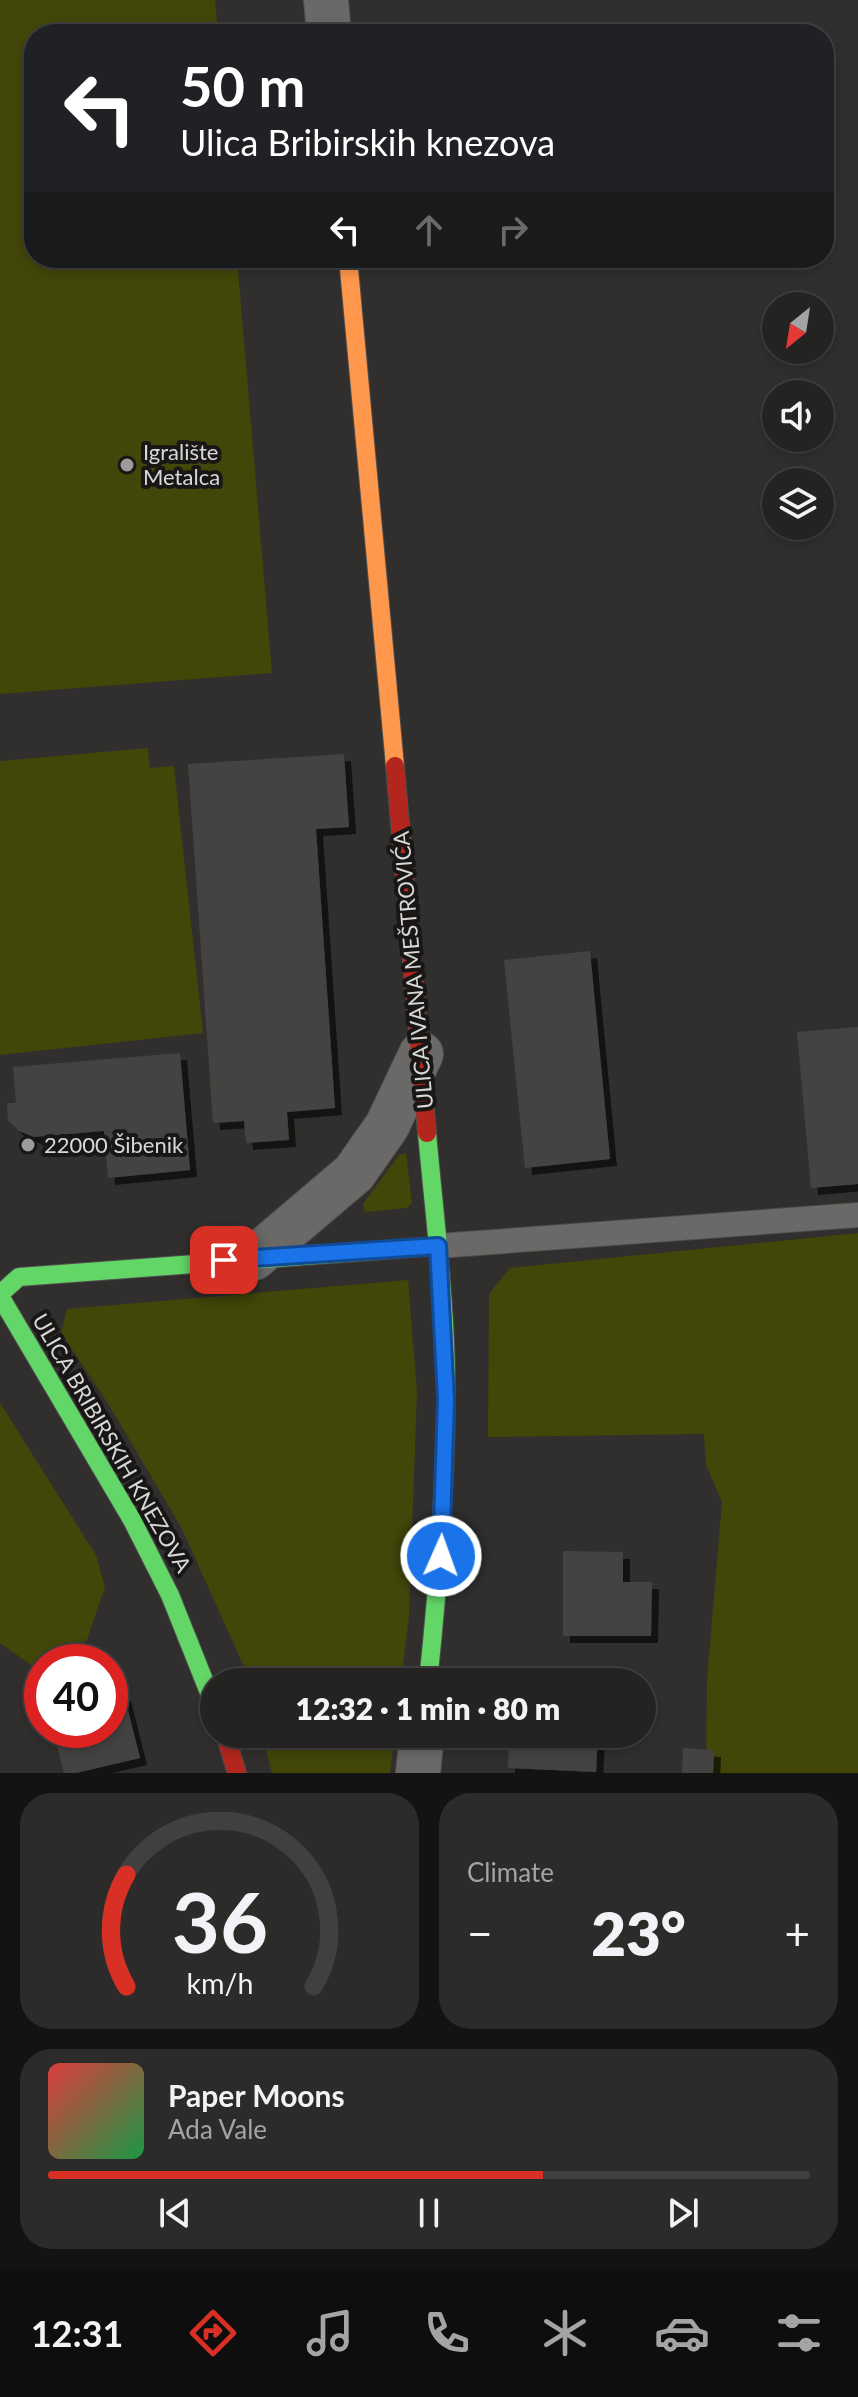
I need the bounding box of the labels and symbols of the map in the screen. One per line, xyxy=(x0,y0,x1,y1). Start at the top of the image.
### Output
north arrow xyxy=(762,292,834,364)
place label: Igralište Metalca xyxy=(143,438,220,490)
marker: Igralište Metalca xyxy=(118,456,136,474)
street label: ULICA IVANA MEŠTROVIĆA xyxy=(387,830,438,1110)
place label: 22000 Šibenik xyxy=(44,1131,184,1158)
marker: 22000 Šibenik xyxy=(19,1136,37,1154)
pin xyxy=(190,1226,258,1294)
street label: ULICA BRIBIRSKIH KNEZOVA xyxy=(27,1309,198,1577)
position arrow xyxy=(399,1514,483,1598)
speed limit sign: 40 xyxy=(24,1644,128,1748)

